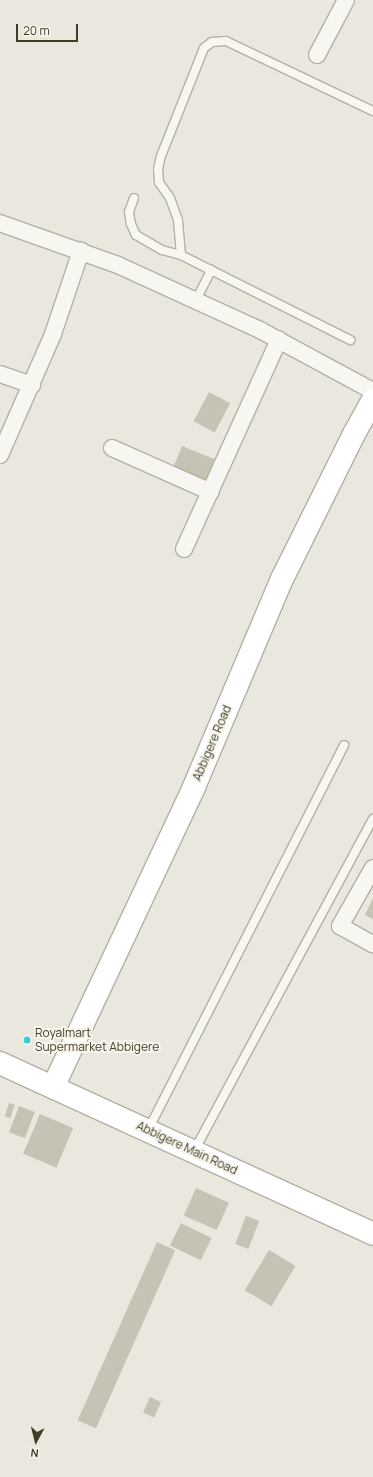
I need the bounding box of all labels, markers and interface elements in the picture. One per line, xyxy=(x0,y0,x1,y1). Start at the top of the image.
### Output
scale bar xyxy=(18,16,80,42)
text: 20 m xyxy=(23,22,50,39)
street label: Abbigere Road xyxy=(190,703,234,783)
place label: Royalmart Supermarket Abbigere xyxy=(35,1026,159,1054)
marker: Royalmart Supermarket Abbigere xyxy=(22,1035,32,1045)
street label: Abbigere Main Road xyxy=(134,1118,240,1178)
north arrow xyxy=(16,1421,56,1461)
text: N xyxy=(30,1445,39,1461)

